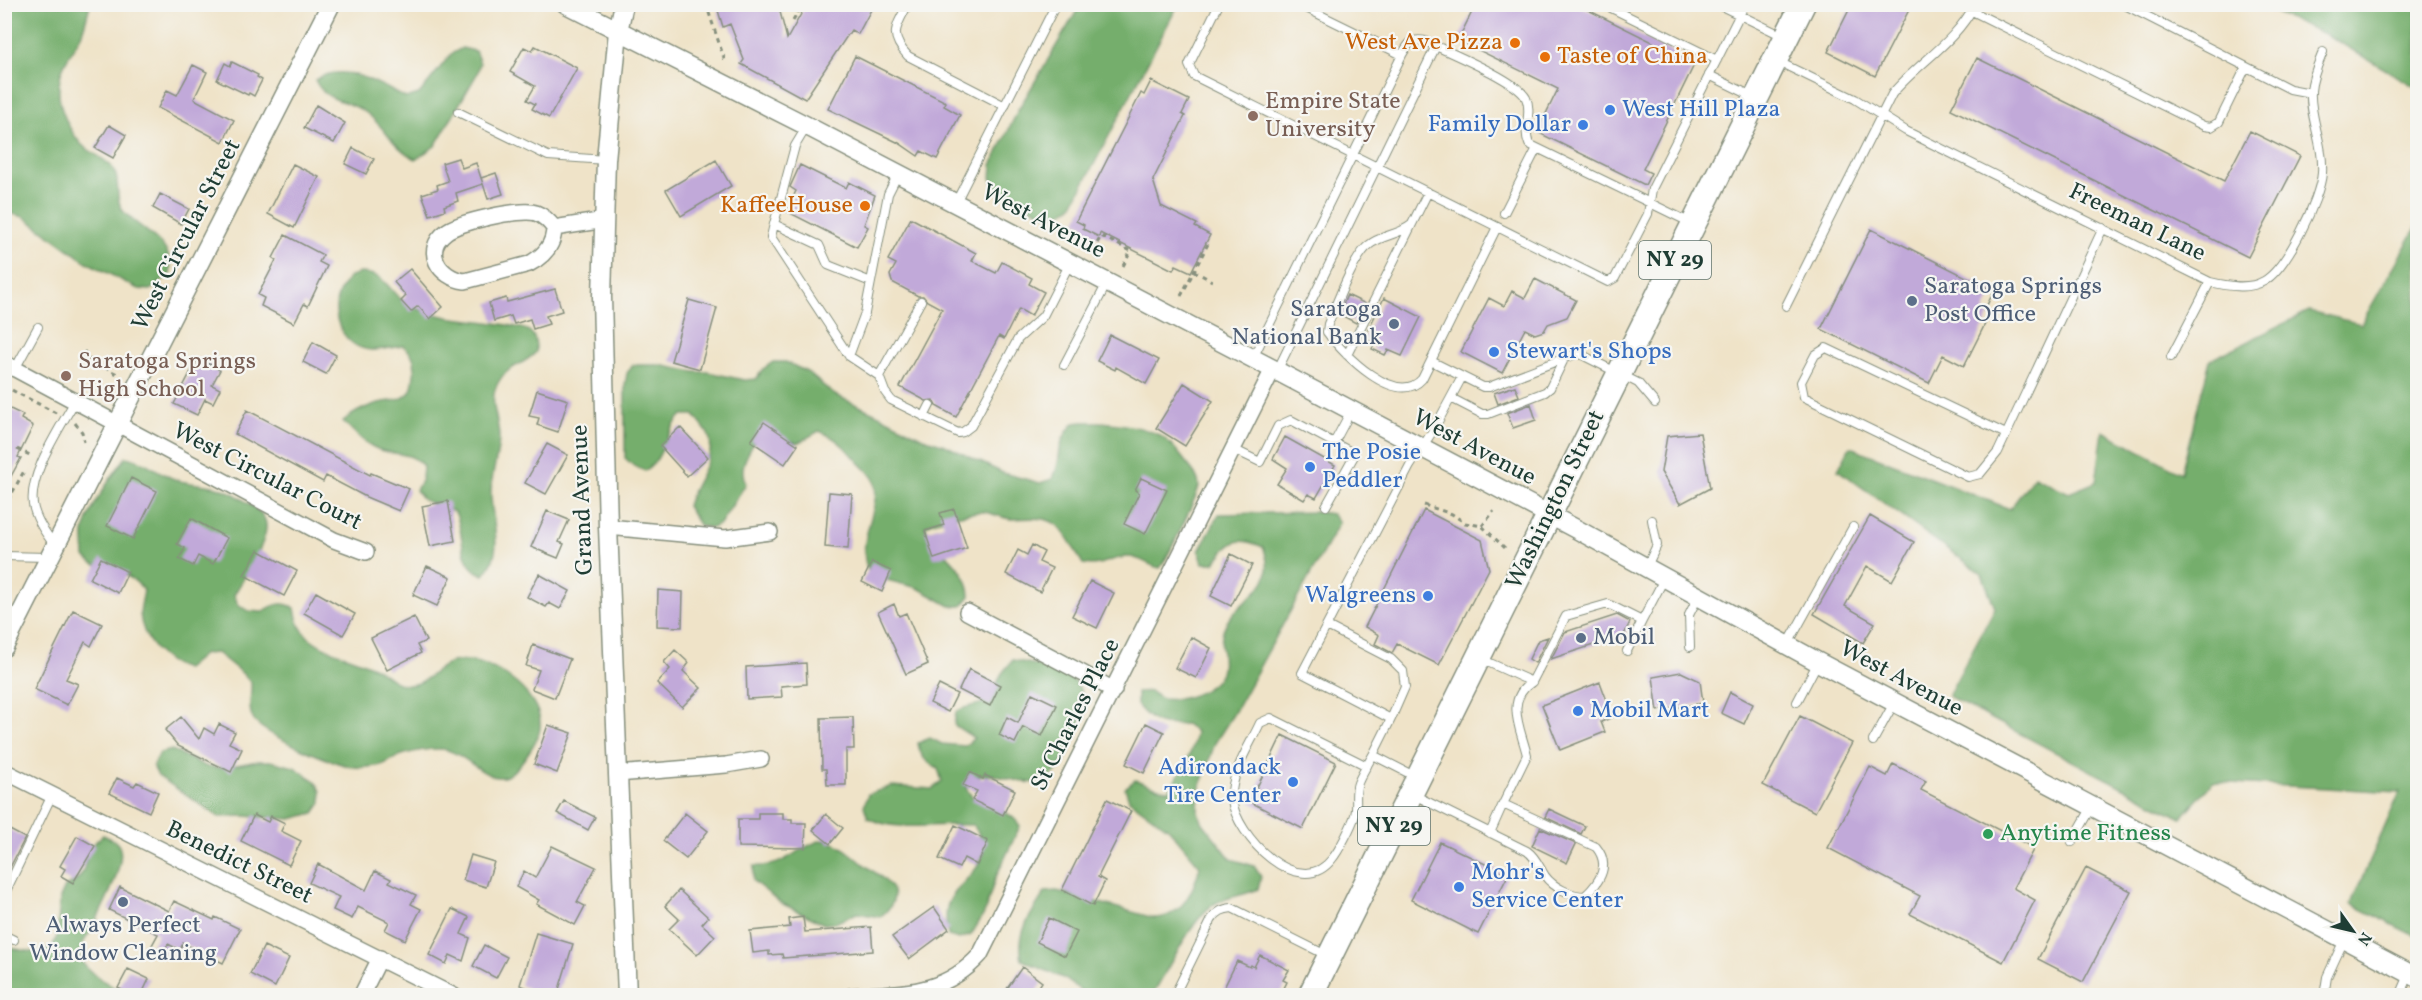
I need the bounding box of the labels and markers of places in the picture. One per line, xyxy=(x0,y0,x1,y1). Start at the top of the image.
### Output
place label: West Ave Pizza xyxy=(1345,26,1503,60)
marker: West Ave Pizza xyxy=(1508,36,1522,50)
place label: Taste of China xyxy=(1557,40,1708,74)
marker: Taste of China xyxy=(1538,50,1552,64)
place label: Empire State University xyxy=(1265,85,1401,147)
place label: West Hill Plaza xyxy=(1622,93,1781,127)
marker: West Hill Plaza xyxy=(1603,103,1617,117)
place label: Family Dollar xyxy=(1428,108,1571,142)
marker: Empire State University xyxy=(1246,109,1260,123)
marker: Family Dollar xyxy=(1576,118,1590,132)
place label: KaffeeHouse xyxy=(720,189,853,223)
marker: KaffeeHouse xyxy=(858,199,872,213)
place label: Saratoga Springs Post Office xyxy=(1924,270,2102,332)
place label: Saratoga National Bank xyxy=(1232,293,1382,355)
marker: Saratoga Springs Post Office xyxy=(1905,294,1919,308)
marker: Saratoga National Bank xyxy=(1387,317,1401,331)
place label: Stewart's Shops xyxy=(1506,335,1672,369)
place label: Saratoga Springs High School xyxy=(78,345,256,407)
marker: Stewart's Shops xyxy=(1487,345,1501,359)
marker: Saratoga Springs High School xyxy=(59,369,73,383)
place label: The Posie Peddler xyxy=(1322,436,1421,498)
marker: The Posie Peddler xyxy=(1303,460,1317,474)
place label: Walgreens xyxy=(1305,579,1416,613)
marker: Walgreens xyxy=(1421,589,1435,603)
place label: Mobil xyxy=(1593,621,1655,655)
marker: Mobil xyxy=(1574,631,1588,645)
place label: Mobil Mart xyxy=(1590,694,1710,728)
marker: Mobil Mart xyxy=(1571,704,1585,718)
place label: Adirondack Tire Center xyxy=(1158,751,1281,813)
marker: Adirondack Tire Center xyxy=(1286,775,1300,789)
place label: Anytime Fitness xyxy=(2000,817,2171,851)
marker: Anytime Fitness xyxy=(1981,827,1995,841)
place label: Mohr's Service Center xyxy=(1471,856,1623,918)
marker: Mohr's Service Center xyxy=(1452,880,1466,894)
marker: Always Perfect Window Cleaning xyxy=(116,895,130,909)
place label: Always Perfect Window Cleaning xyxy=(29,909,217,971)

